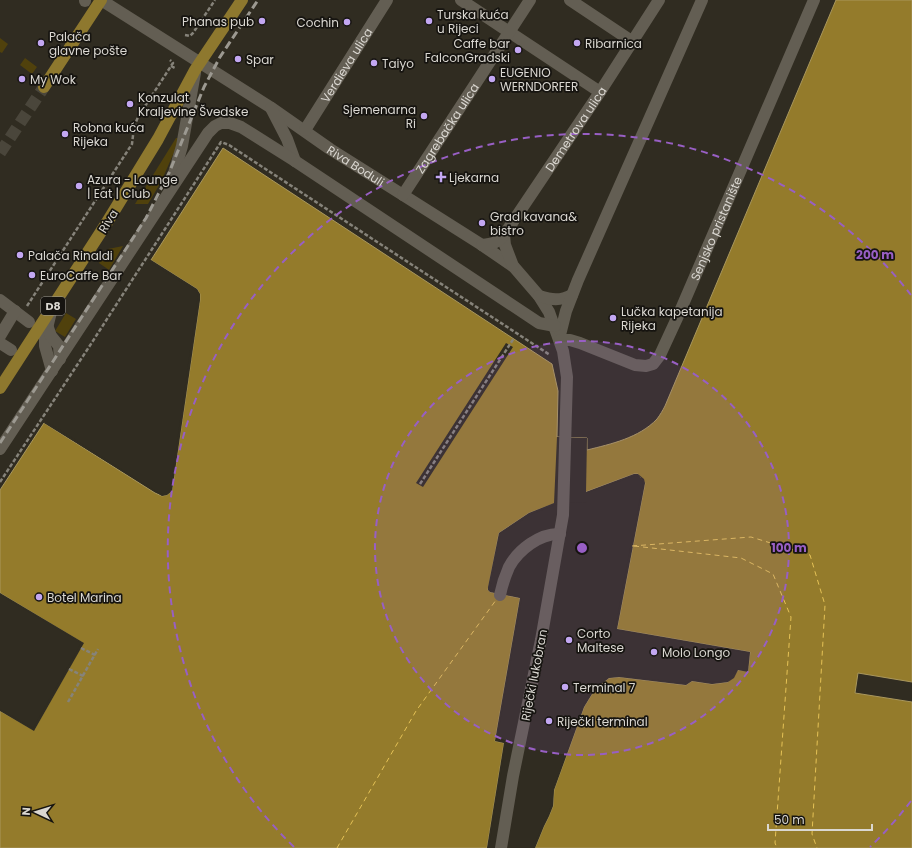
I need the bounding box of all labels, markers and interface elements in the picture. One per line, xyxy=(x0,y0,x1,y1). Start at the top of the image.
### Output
place label: Turska kuća u Rijeci xyxy=(437,6,509,37)
place label: Phanas pub xyxy=(182,13,254,30)
place label: Cochin xyxy=(296,14,339,31)
marker: Phanas pub xyxy=(257,16,267,26)
marker: Turska kuća u Rijeci xyxy=(424,16,434,26)
marker: Cochin xyxy=(342,17,352,27)
street label: Verdieva ulica xyxy=(316,24,376,106)
place label: Palača glavne pošte xyxy=(49,28,127,59)
place label: Caffe bar FalconGradski xyxy=(425,35,511,66)
place label: Ribarnica xyxy=(585,35,642,52)
marker: Palača glavne pošte xyxy=(36,38,46,48)
marker: Ribarnica xyxy=(572,38,582,48)
marker: Caffe bar FalconGradski xyxy=(513,45,523,55)
place label: Spar xyxy=(246,51,274,68)
marker: Spar xyxy=(233,54,243,64)
place label: Taiyo xyxy=(382,55,414,72)
marker: Taiyo xyxy=(369,58,379,68)
place label: EUGENIO WERNDORFER xyxy=(500,64,578,95)
place label: My Wok xyxy=(30,71,77,88)
marker: My Wok xyxy=(17,74,27,84)
marker: EUGENIO WERNDORFER xyxy=(487,74,497,84)
street label: Zagrebačka ulica xyxy=(411,79,482,177)
street label: Demetrova ulica xyxy=(541,83,610,175)
place label: Konzulat Kraljevine Švedske xyxy=(138,89,248,120)
marker: Konzulat Kraljevine Švedske xyxy=(125,99,135,109)
place label: Sjemenarna Ri xyxy=(343,101,416,132)
marker: Sjemenarna Ri xyxy=(419,111,429,121)
place label: Robna kuća Rijeka xyxy=(73,119,144,150)
marker: Robna kuća Rijeka xyxy=(60,129,70,139)
street label: Riva Boduli xyxy=(324,141,388,190)
place label: Ljekarna xyxy=(449,169,499,186)
place label: Azura - Lounge | Eat | Club xyxy=(87,171,178,202)
marker: Ljekarna xyxy=(436,172,446,182)
street label: Senjsko pristanište xyxy=(686,174,746,283)
marker: Azura - Lounge | Eat | Club xyxy=(74,181,84,191)
street label: Riva xyxy=(94,206,122,236)
place label: Grad kavana& bistro xyxy=(490,208,577,239)
marker: Grad kavana& bistro xyxy=(477,218,487,228)
text: 200 m xyxy=(856,246,894,263)
place label: Palača Rinaldi xyxy=(28,247,113,264)
marker: Palača Rinaldi xyxy=(15,250,25,260)
place label: EuroCaffe Bar xyxy=(40,267,122,284)
marker: EuroCaffe Bar xyxy=(27,270,37,280)
road number: D8 xyxy=(41,297,65,315)
place label: Lučka kapetanija Rijeka xyxy=(621,303,723,334)
marker: Lučka kapetanija Rijeka xyxy=(608,313,618,323)
text: 100 m xyxy=(771,539,807,556)
centre of rings xyxy=(575,541,589,555)
place label: Botel Marina xyxy=(47,589,122,606)
marker: Botel Marina xyxy=(34,592,44,602)
place label: Corto Maltese xyxy=(577,625,624,656)
street label: Riječki lukobran xyxy=(517,628,551,722)
marker: Corto Maltese xyxy=(564,635,574,645)
place label: Molo Longo xyxy=(662,644,731,661)
marker: Molo Longo xyxy=(649,647,659,657)
place label: Terminal 7 xyxy=(573,679,636,696)
marker: Terminal 7 xyxy=(560,682,570,692)
place label: Riječki terminal xyxy=(557,713,648,730)
marker: Riječki terminal xyxy=(544,716,554,726)
north arrow xyxy=(16,792,56,832)
scale bar xyxy=(768,806,872,832)
text: N xyxy=(18,807,34,816)
text: 50 m xyxy=(774,811,805,828)

